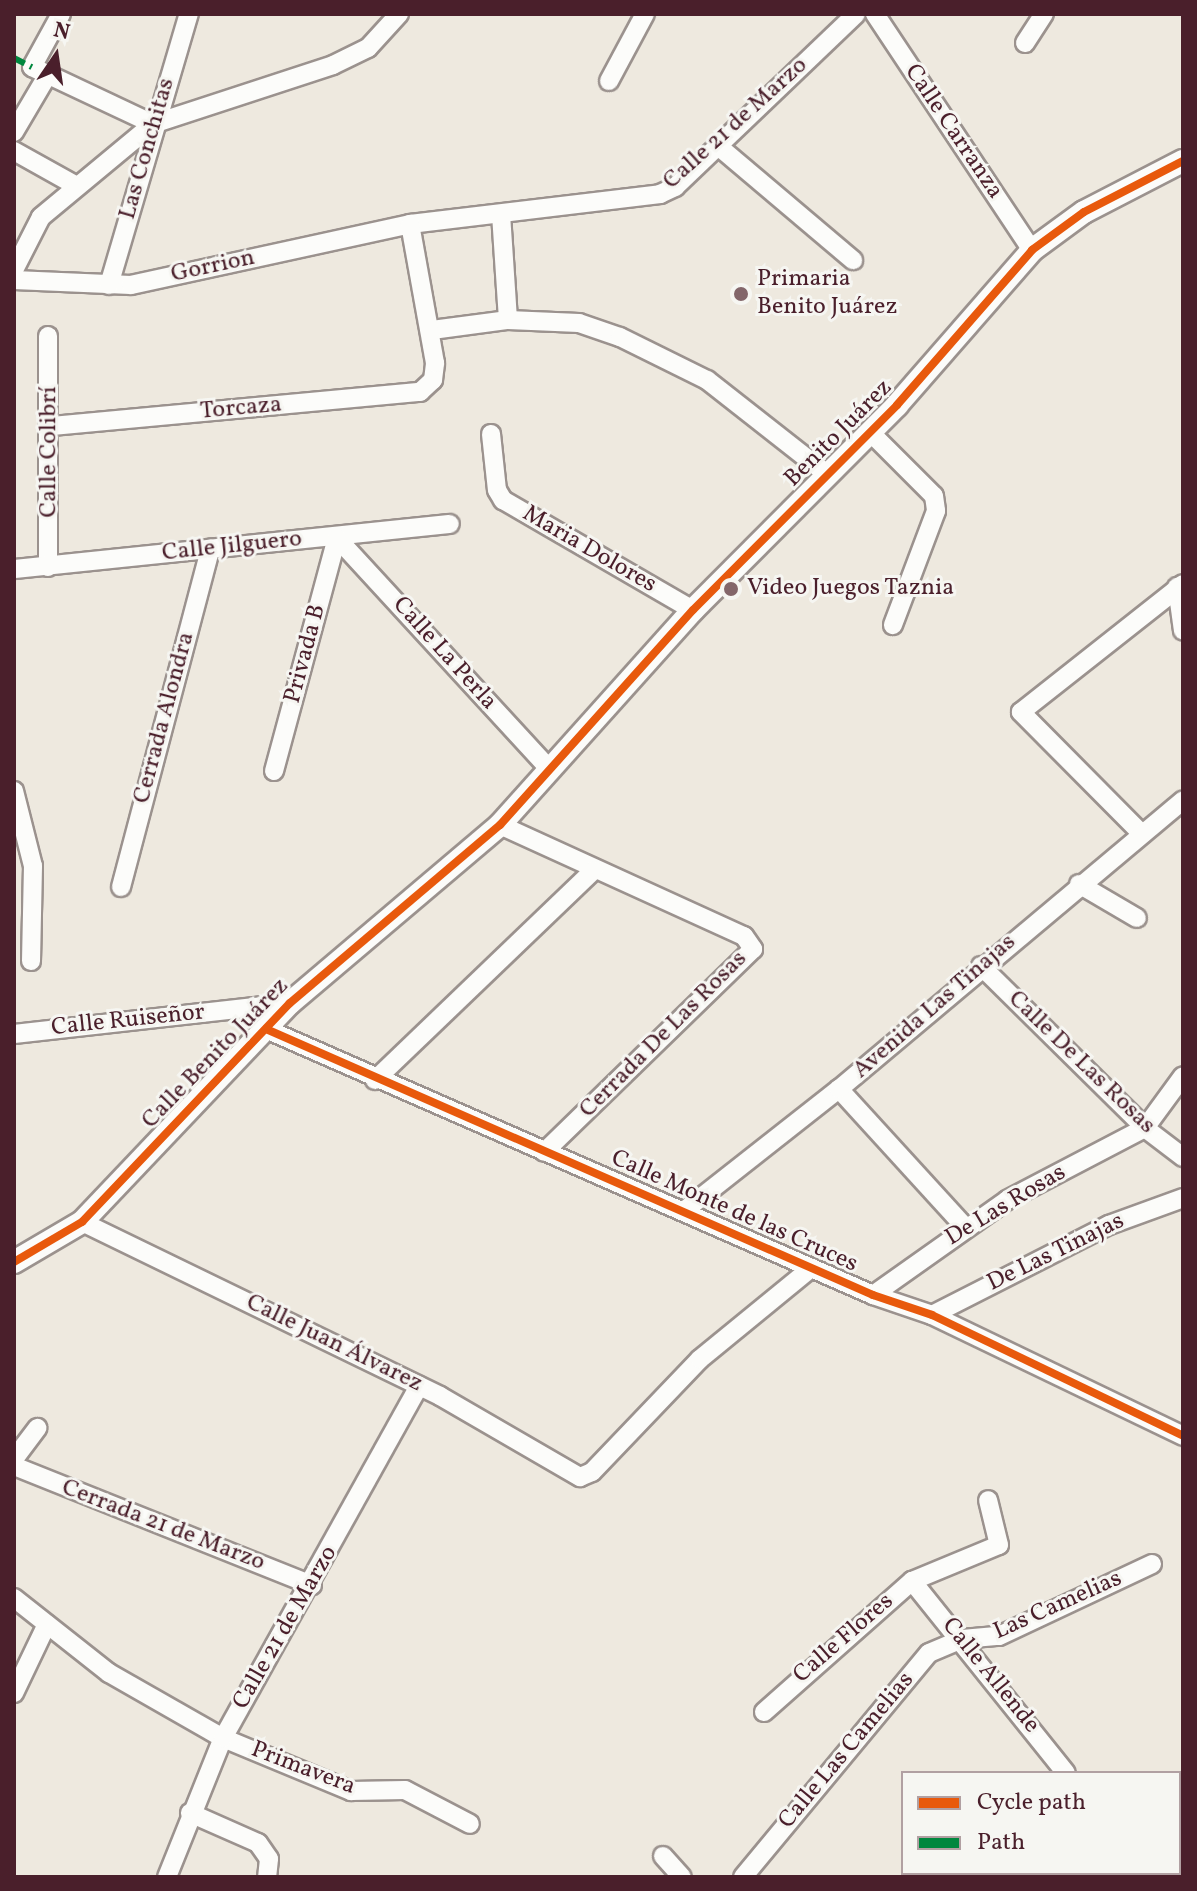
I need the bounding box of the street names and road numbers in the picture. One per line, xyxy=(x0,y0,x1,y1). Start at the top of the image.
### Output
street label: Calle 21 de Marzo xyxy=(658,52,814,196)
street label: Calle Carranza xyxy=(897,59,1009,205)
street label: Las Conchitas xyxy=(114,75,182,223)
street label: Gorrion xyxy=(169,244,257,290)
street label: Benito Juárez xyxy=(779,374,899,494)
street label: Calle Colibrí xyxy=(36,386,64,518)
street label: Torcaza xyxy=(199,391,283,427)
street label: Maria Dolores xyxy=(517,500,661,600)
street label: Calle Jilguero xyxy=(161,525,303,569)
street label: Calle La Perla xyxy=(386,591,502,717)
street label: Privada B xyxy=(279,601,333,707)
street label: Cerrada Alondra xyxy=(128,629,202,807)
street label: Avenida Las Tinajas xyxy=(847,928,1023,1086)
street label: Cerrada De Las Rosas xyxy=(574,945,754,1125)
street label: Calle Benito Juárez xyxy=(137,973,295,1135)
street label: Calle De Las Rosas xyxy=(1001,985,1161,1141)
street label: Calle Ruiseñor xyxy=(50,999,206,1043)
street label: Calle Monte de las Cruces xyxy=(606,1145,862,1279)
street label: De Las Rosas xyxy=(941,1159,1071,1253)
street label: De Las Tinajas xyxy=(982,1207,1130,1299)
street label: Calle Juan Álvarez xyxy=(241,1289,427,1399)
street label: Cerrada 21 de Marzo xyxy=(57,1474,269,1578)
street label: Calle 21 de Marzo xyxy=(228,1541,344,1715)
street label: Las Camelias xyxy=(989,1565,1127,1647)
street label: Calle Flores xyxy=(788,1588,900,1690)
street label: Calle Allende xyxy=(935,1613,1045,1739)
street label: Calle Las Camelias xyxy=(773,1667,921,1835)
street label: Primavera xyxy=(247,1736,359,1802)

